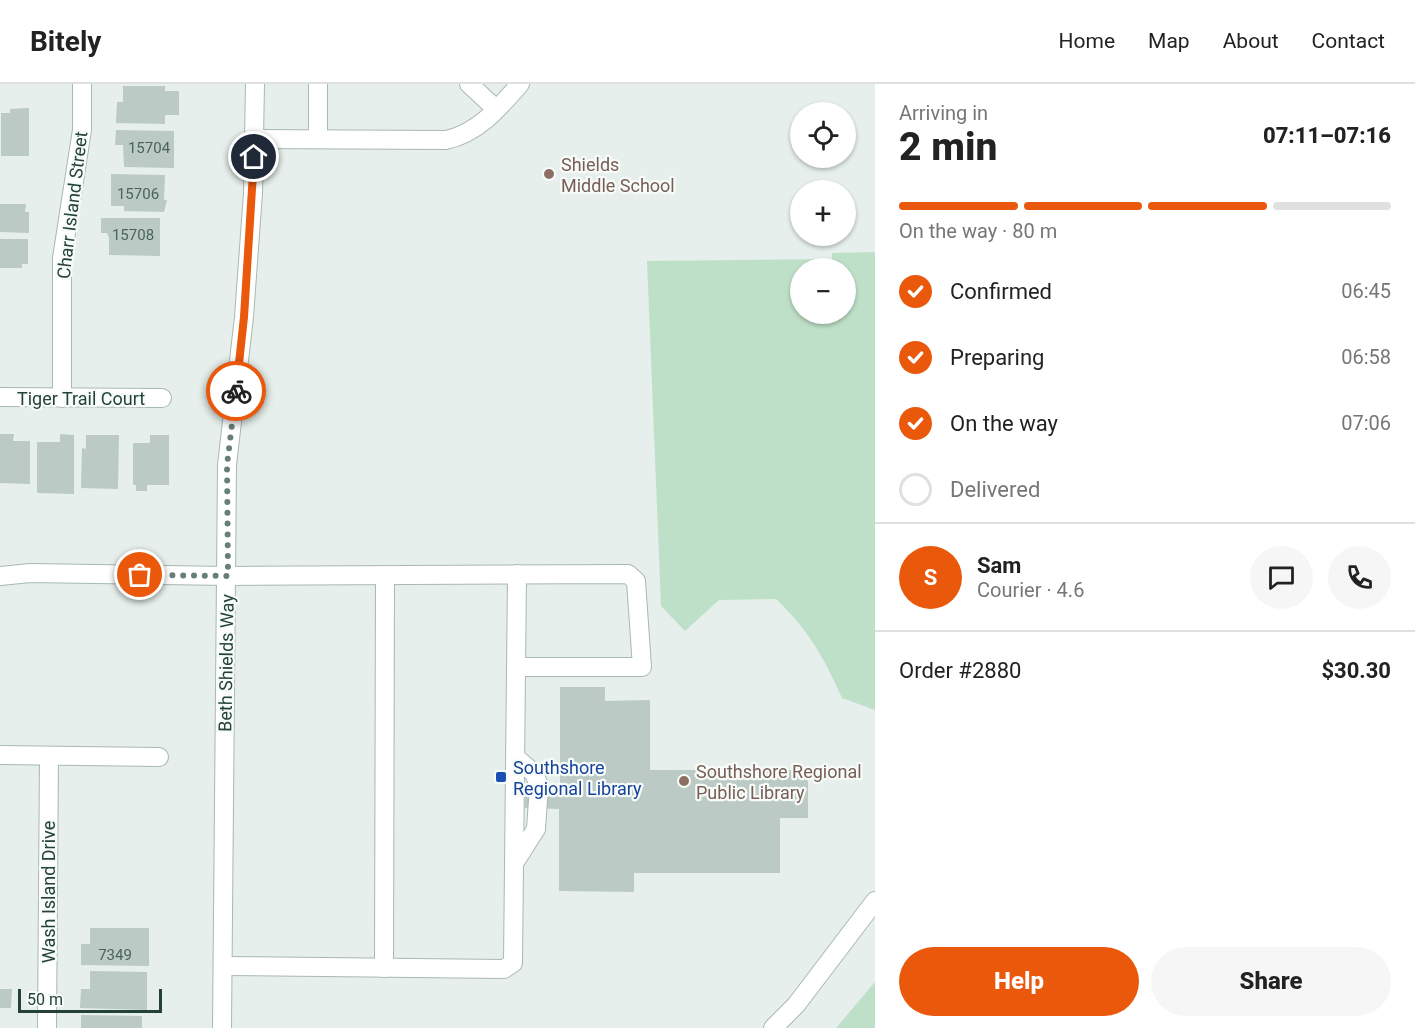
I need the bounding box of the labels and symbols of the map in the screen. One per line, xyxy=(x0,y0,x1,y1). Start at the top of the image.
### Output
street label: Charr Island Street xyxy=(53,130,91,280)
pin xyxy=(228,131,279,182)
house number: 15704 xyxy=(128,139,171,157)
place label: Shields Middle School xyxy=(561,154,675,196)
marker: Shields Middle School xyxy=(542,167,556,181)
house number: 15706 xyxy=(117,185,159,203)
house number: 15708 xyxy=(112,226,154,244)
courier xyxy=(206,361,266,421)
street label: Tiger Trail Court xyxy=(17,388,145,409)
pin xyxy=(114,549,165,600)
street label: Beth Shields Way xyxy=(214,594,238,732)
place label: Southshore Regional Library xyxy=(513,757,642,799)
place label: Southshore Regional Public Library xyxy=(696,761,862,803)
marker: Southshore Regional Library xyxy=(494,770,508,784)
marker: Southshore Regional Public Library xyxy=(677,774,691,788)
street label: Wash Island Drive xyxy=(38,821,59,963)
house number: 7349 xyxy=(98,946,132,964)
scale bar xyxy=(18,986,162,1014)

